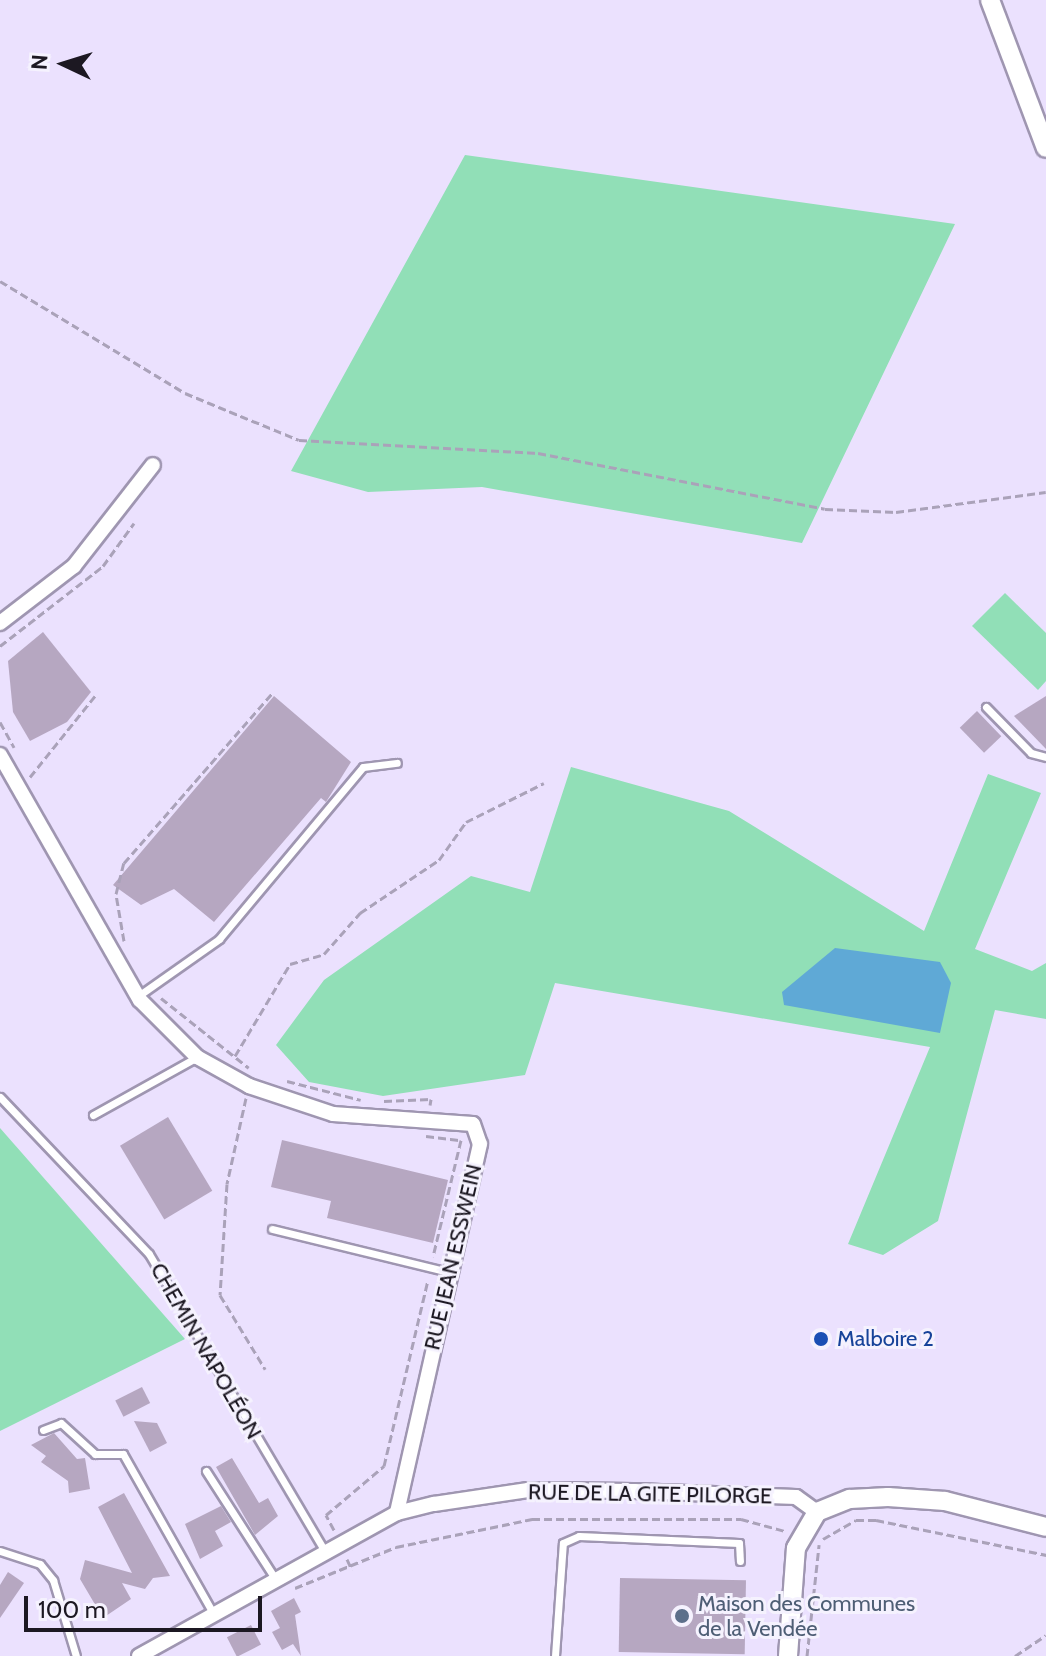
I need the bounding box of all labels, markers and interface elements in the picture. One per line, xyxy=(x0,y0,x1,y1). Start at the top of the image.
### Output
north arrow xyxy=(24,24,104,104)
text: N xyxy=(26,54,54,71)
street label: RUE JEAN ESSWEIN xyxy=(419,1161,487,1353)
street label: CHEMIN NAPOLÉON xyxy=(145,1258,267,1444)
place label: Malboire 2 xyxy=(837,1326,934,1352)
marker: Malboire 2 xyxy=(812,1330,830,1348)
street label: RUE DE LA GITE PILORGE xyxy=(528,1479,772,1509)
scale bar xyxy=(28,1580,266,1630)
place label: Maison des Communes de la Vendée xyxy=(698,1590,915,1642)
text: 100 m xyxy=(38,1595,106,1624)
marker: Maison des Communes de la Vendée xyxy=(673,1607,691,1625)

